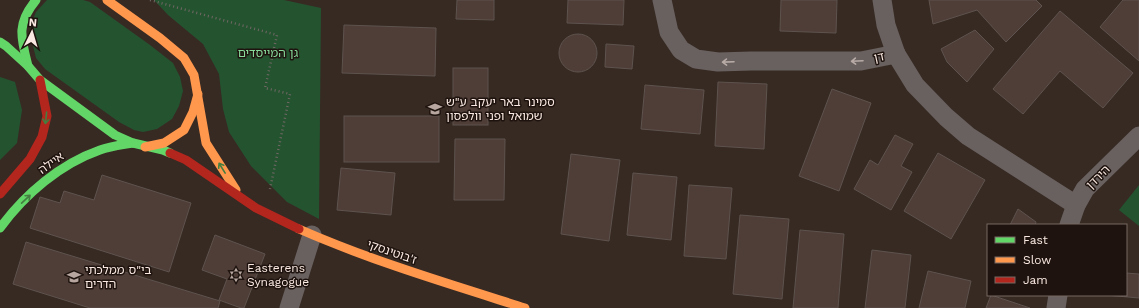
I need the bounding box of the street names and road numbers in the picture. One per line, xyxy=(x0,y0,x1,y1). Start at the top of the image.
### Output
street label: דן xyxy=(872,49,886,65)
street label: איילה xyxy=(35,149,67,177)
street label: הירדן xyxy=(1083,162,1113,192)
street label: ז'בוטינסקי xyxy=(365,237,419,267)

